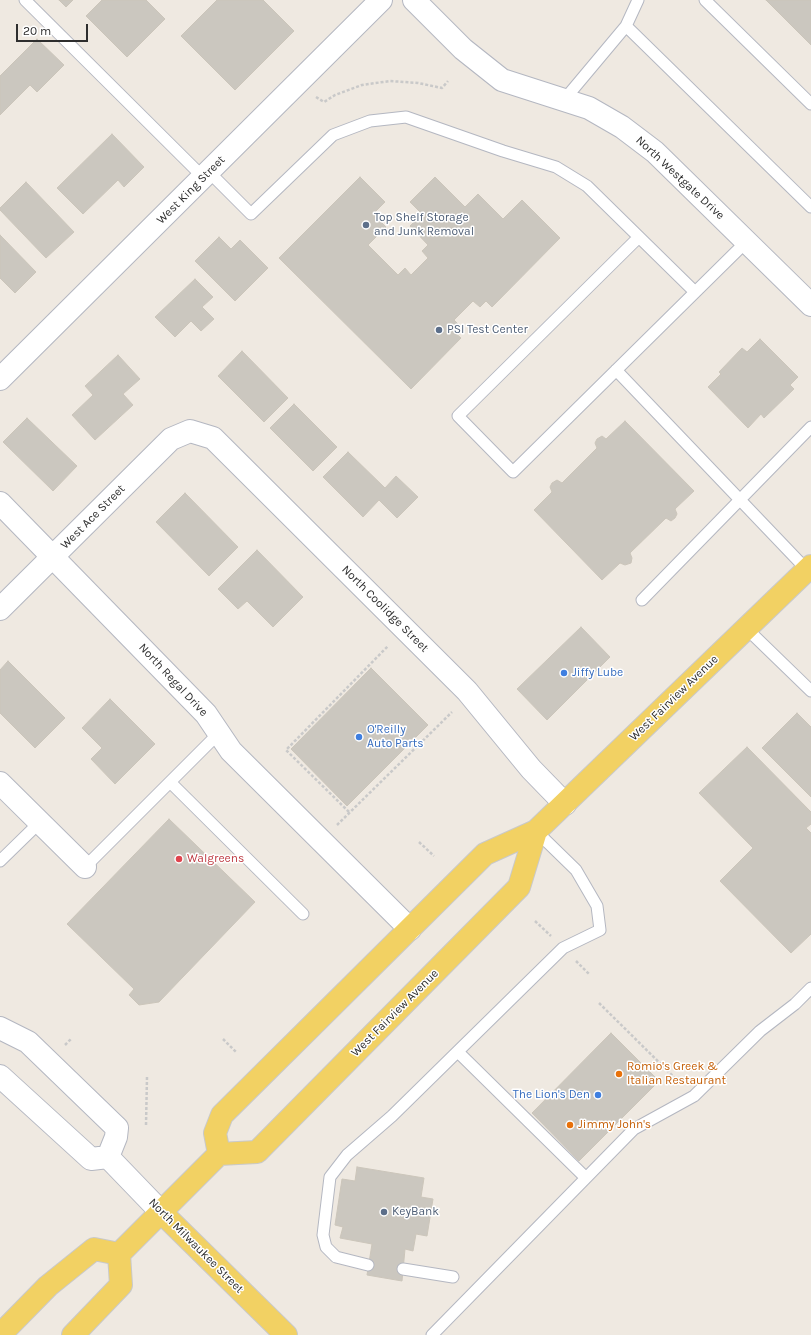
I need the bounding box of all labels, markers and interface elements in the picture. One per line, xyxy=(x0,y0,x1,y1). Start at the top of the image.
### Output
scale bar xyxy=(18,16,90,42)
text: 20 m xyxy=(23,24,51,38)
street label: North Westgate Drive xyxy=(633,133,727,223)
street label: West King Street xyxy=(154,153,228,227)
place label: Top Shelf Storage and Junk Removal xyxy=(374,211,474,239)
marker: Top Shelf Storage and Junk Removal xyxy=(361,220,371,230)
place label: PSI Test Center xyxy=(447,323,528,337)
marker: PSI Test Center xyxy=(434,325,444,335)
street label: West Ace Street xyxy=(58,482,128,552)
street label: North Coolidge Street xyxy=(339,563,431,655)
street label: North Regal Drive xyxy=(135,640,211,720)
street label: West Fairview Avenue xyxy=(627,652,721,744)
place label: Jiffy Lube xyxy=(572,666,623,680)
marker: Jiffy Lube xyxy=(559,668,569,678)
place label: O'Reilly Auto Parts xyxy=(367,723,423,751)
marker: O'Reilly Auto Parts xyxy=(354,732,364,742)
place label: Walgreens xyxy=(187,852,244,866)
marker: Walgreens xyxy=(174,854,184,864)
street label: West Fairview Avenue xyxy=(348,966,442,1060)
place label: Romio's Greek & Italian Restaurant xyxy=(627,1060,726,1088)
marker: Romio's Greek & Italian Restaurant xyxy=(614,1069,624,1079)
place label: The Lion's Den xyxy=(513,1088,590,1102)
marker: The Lion's Den xyxy=(593,1090,603,1100)
place label: Jimmy John's xyxy=(578,1118,651,1132)
marker: Jimmy John's xyxy=(565,1120,575,1130)
street label: North Milwaukee Street xyxy=(146,1196,246,1296)
place label: KeyBank xyxy=(392,1205,439,1219)
marker: KeyBank xyxy=(379,1207,389,1217)

